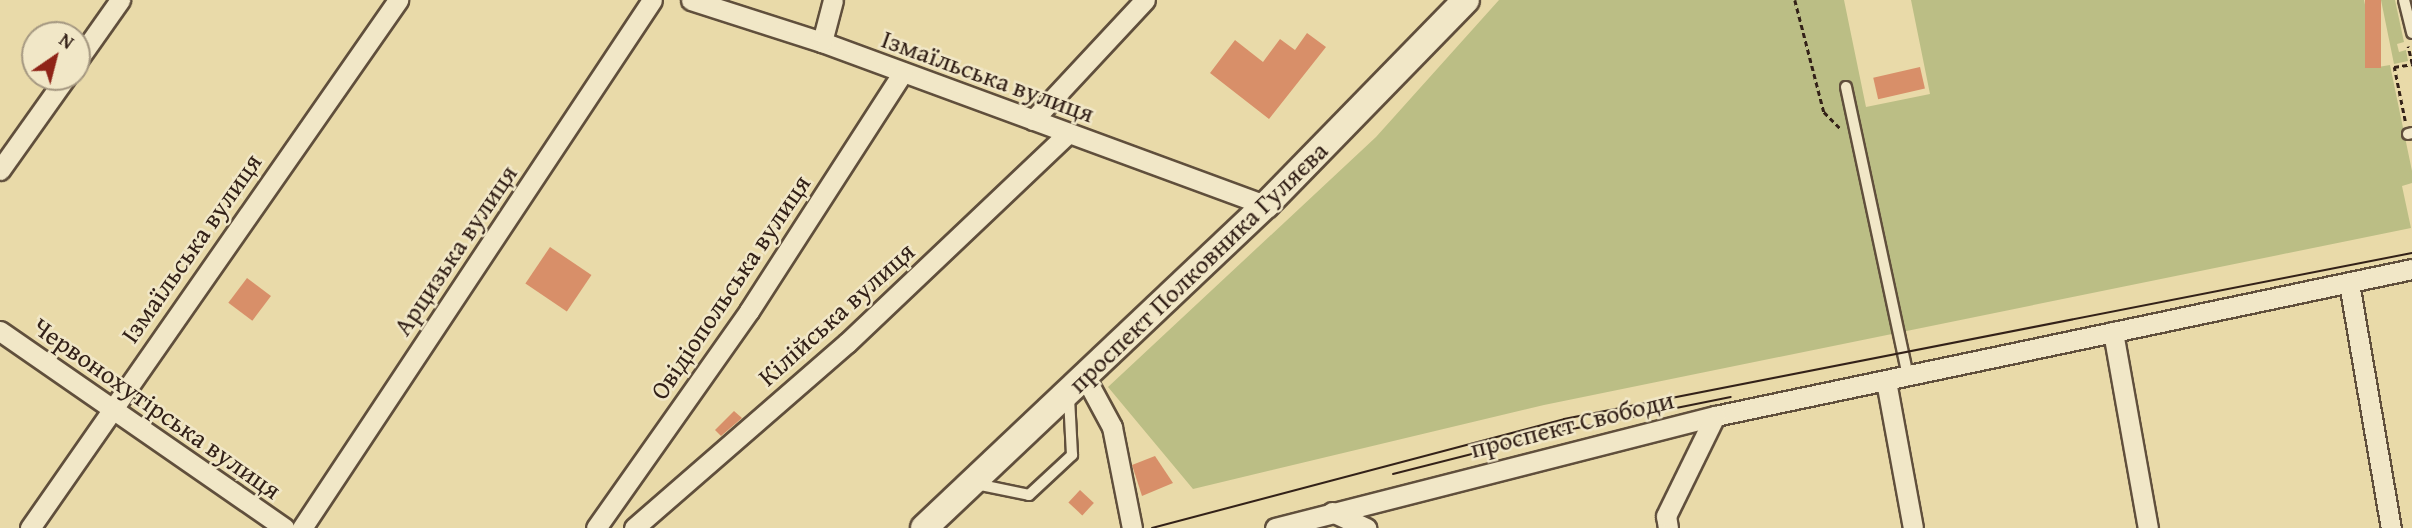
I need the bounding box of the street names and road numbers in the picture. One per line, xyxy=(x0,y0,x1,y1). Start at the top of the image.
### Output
street label: Ізмаїльська вулиця xyxy=(877,23,1099,129)
street label: проспект Полковника Гуляєва xyxy=(1062,135,1334,399)
street label: Ізмаїльська вулиця xyxy=(114,147,268,349)
street label: Арцизька вулиця xyxy=(386,159,524,341)
street label: Овідіопольська вулиця xyxy=(643,169,817,405)
street label: Кілійська вулиця xyxy=(751,236,921,392)
street label: Червонохутірська вулиця xyxy=(27,310,287,506)
street label: проспект Свободи xyxy=(1467,384,1677,464)

